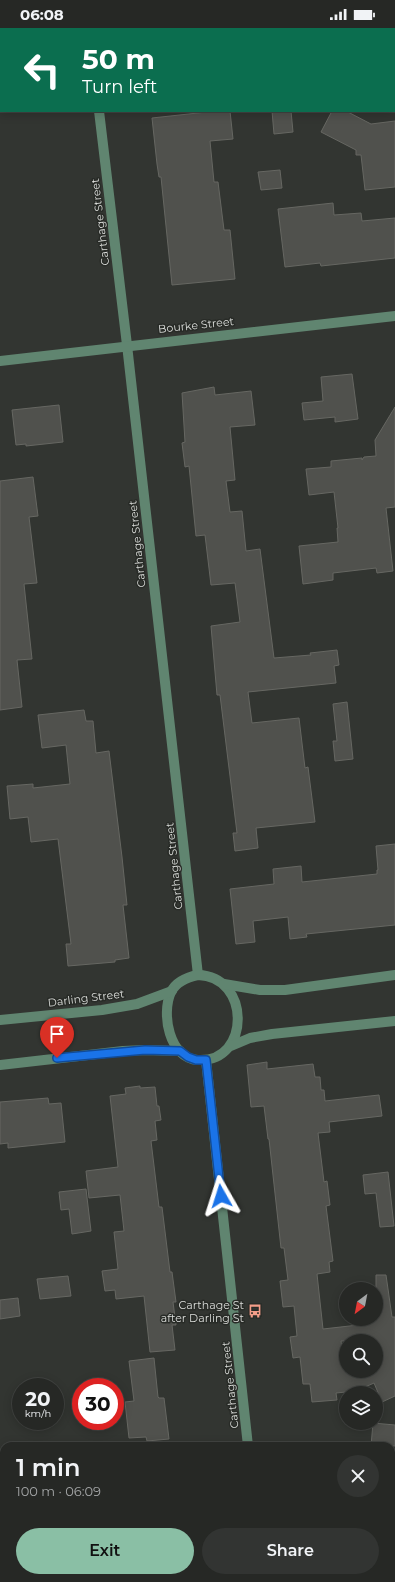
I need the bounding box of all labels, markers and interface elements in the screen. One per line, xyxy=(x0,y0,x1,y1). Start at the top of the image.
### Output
text: 06:08 xyxy=(20,5,64,24)
text: 50 m xyxy=(82,42,155,76)
icon: left xyxy=(16,44,68,96)
text: Turn left xyxy=(82,76,157,98)
street label: Carthage Street xyxy=(88,177,112,266)
street label: Bourke Street xyxy=(157,314,235,336)
street label: Carthage Street xyxy=(125,499,149,588)
street label: Carthage Street xyxy=(162,821,186,910)
street label: Darling Street xyxy=(47,986,126,1010)
pin xyxy=(40,1017,74,1058)
icon: arrive xyxy=(46,1023,68,1045)
position arrow xyxy=(200,1175,242,1217)
north arrow xyxy=(339,1282,383,1326)
map controls xyxy=(339,1282,383,1430)
place label: Carthage St after Darling St xyxy=(161,1298,245,1325)
bus stop icon: Carthage St after Darling St xyxy=(247,1303,263,1319)
button: search xyxy=(339,1334,383,1378)
street label: Carthage Street xyxy=(218,1340,242,1429)
speed limit sign: 30 xyxy=(72,1378,124,1430)
button: layers xyxy=(339,1386,383,1430)
text: 20 xyxy=(25,1387,51,1411)
text: km/h xyxy=(25,1407,51,1420)
text: 1 min xyxy=(16,1453,80,1482)
button: close xyxy=(337,1455,379,1497)
text: 100 m · 06:09 xyxy=(16,1483,101,1499)
button: Exit xyxy=(16,1528,194,1574)
button: Share xyxy=(202,1528,379,1574)

